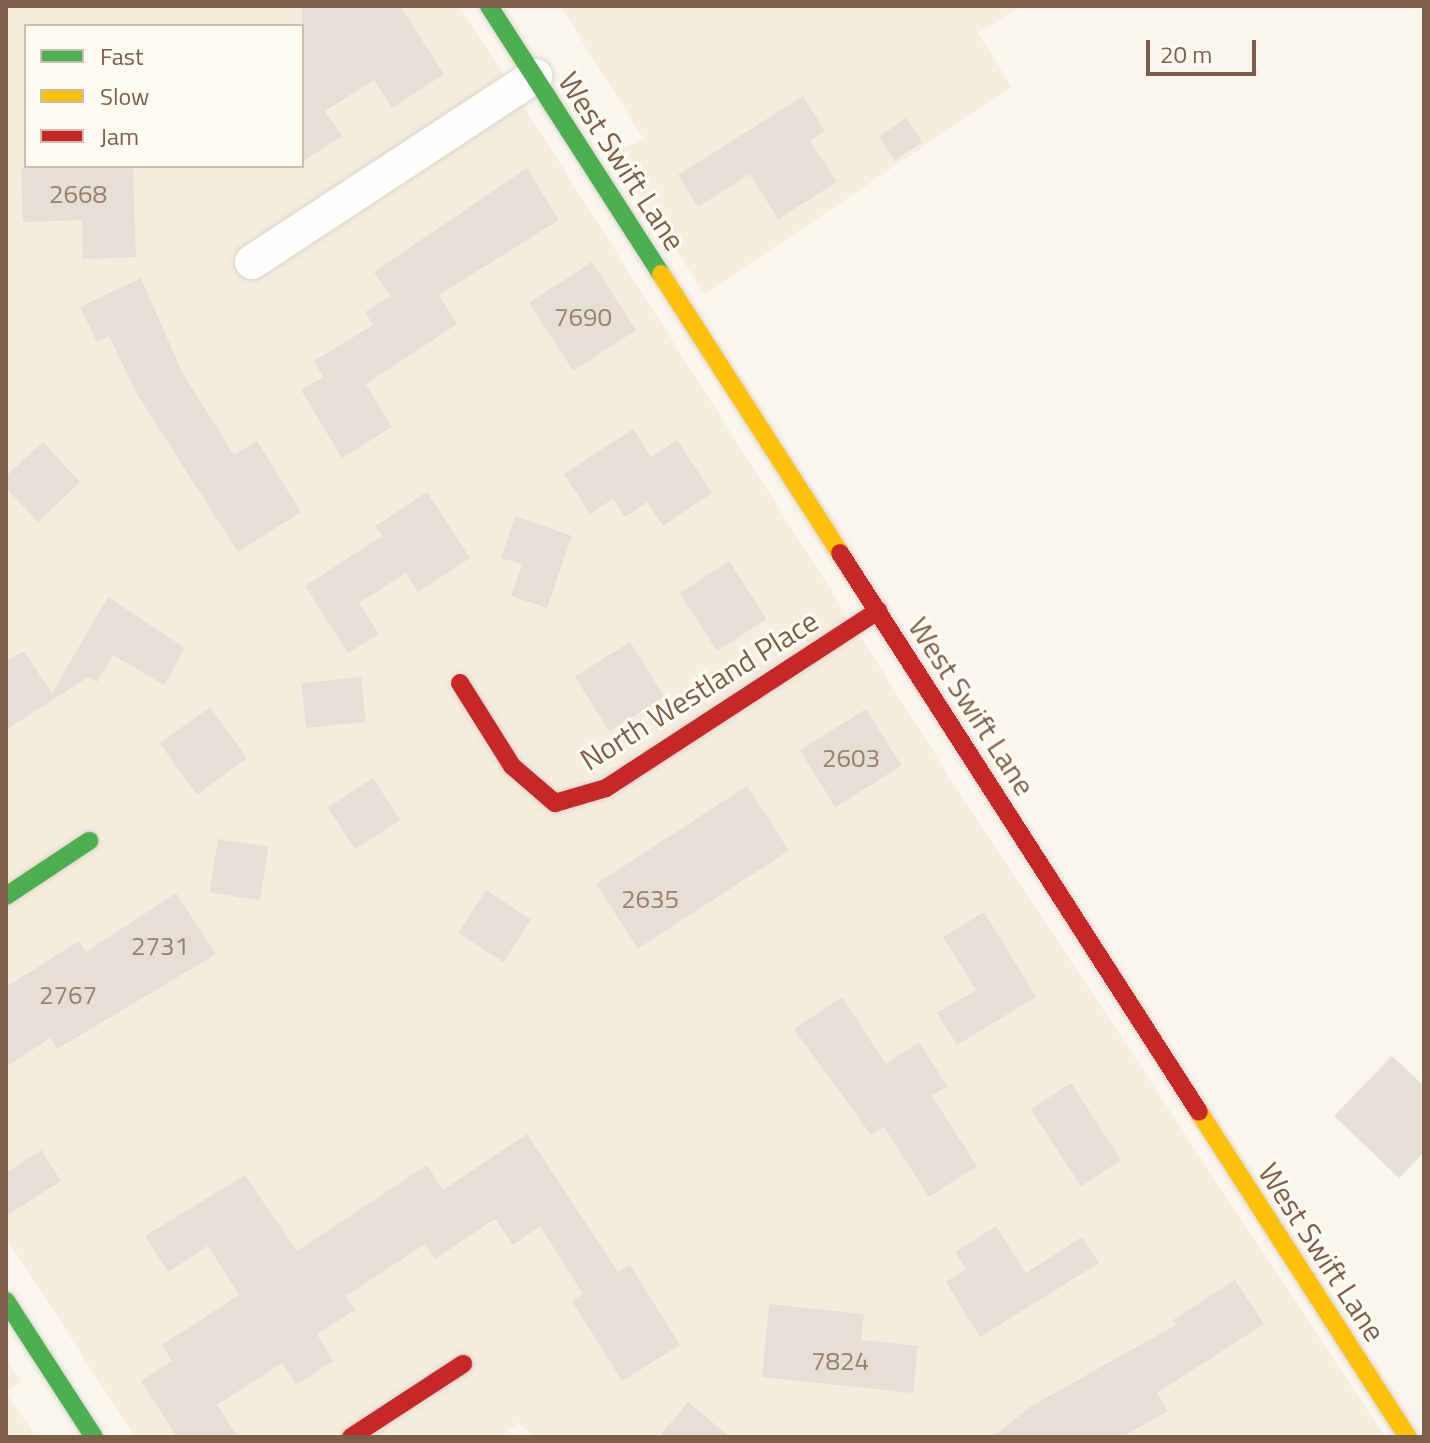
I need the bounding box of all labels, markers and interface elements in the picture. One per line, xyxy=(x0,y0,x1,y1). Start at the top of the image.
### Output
legend xyxy=(24,24,304,168)
scale bar xyxy=(1150,24,1260,74)
text: 20 m xyxy=(1160,36,1212,72)
text: Fast xyxy=(100,38,143,74)
street label: West Swift Lane xyxy=(551,65,693,257)
text: Slow xyxy=(100,78,149,114)
text: Jam xyxy=(100,118,139,154)
house number: 2668 xyxy=(49,178,107,210)
house number: 7690 xyxy=(554,301,612,333)
street label: North Westland Place xyxy=(573,602,825,778)
street label: West Swift Lane xyxy=(901,610,1043,802)
house number: 2603 xyxy=(822,742,880,774)
house number: 2635 xyxy=(621,883,679,915)
house number: 2731 xyxy=(131,930,189,962)
house number: 2767 xyxy=(39,979,97,1011)
street label: West Swift Lane xyxy=(1251,1156,1393,1348)
house number: 7824 xyxy=(811,1345,869,1377)

